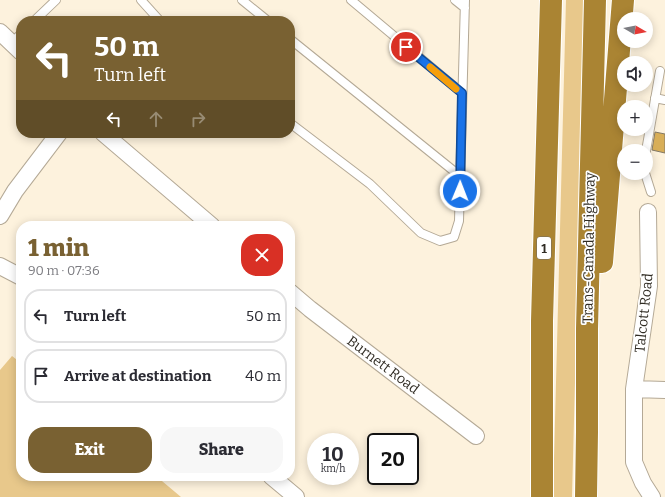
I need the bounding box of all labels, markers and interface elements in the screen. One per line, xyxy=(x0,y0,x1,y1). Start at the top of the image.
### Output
north arrow xyxy=(617,12,653,48)
map controls xyxy=(617,12,653,180)
text: 50 m xyxy=(94,30,159,63)
pin xyxy=(389,30,423,64)
icon: left xyxy=(28,32,80,84)
icon: arrive xyxy=(395,36,417,58)
button: sound xyxy=(617,56,653,92)
text: Turn left xyxy=(94,64,166,86)
button: + xyxy=(617,100,653,136)
icon: left xyxy=(103,108,125,130)
icon: ahead xyxy=(145,108,167,130)
icon: right xyxy=(187,108,209,130)
button: − xyxy=(617,144,653,180)
position arrow xyxy=(439,170,481,212)
street label: Trans-Canada Highway xyxy=(579,171,599,324)
text: 1 min xyxy=(28,234,89,262)
button: close xyxy=(241,234,283,276)
road number: 1 xyxy=(537,237,551,259)
text: 90 m · 07:36 xyxy=(28,263,100,278)
street label: Talcott Road xyxy=(631,272,657,354)
icon: left xyxy=(30,305,52,327)
text: Turn left xyxy=(64,307,126,325)
text: 50 m xyxy=(246,307,281,325)
street label: Burnett Road xyxy=(344,332,422,398)
icon: arrive xyxy=(30,365,52,387)
text: Arrive at destination xyxy=(64,367,211,385)
text: 40 m xyxy=(245,367,281,385)
button: Exit xyxy=(28,427,152,473)
button: Share xyxy=(160,427,283,473)
speed limit sign: 20 xyxy=(367,433,419,485)
text: 10 xyxy=(322,442,344,466)
text: km/h xyxy=(321,463,345,475)

